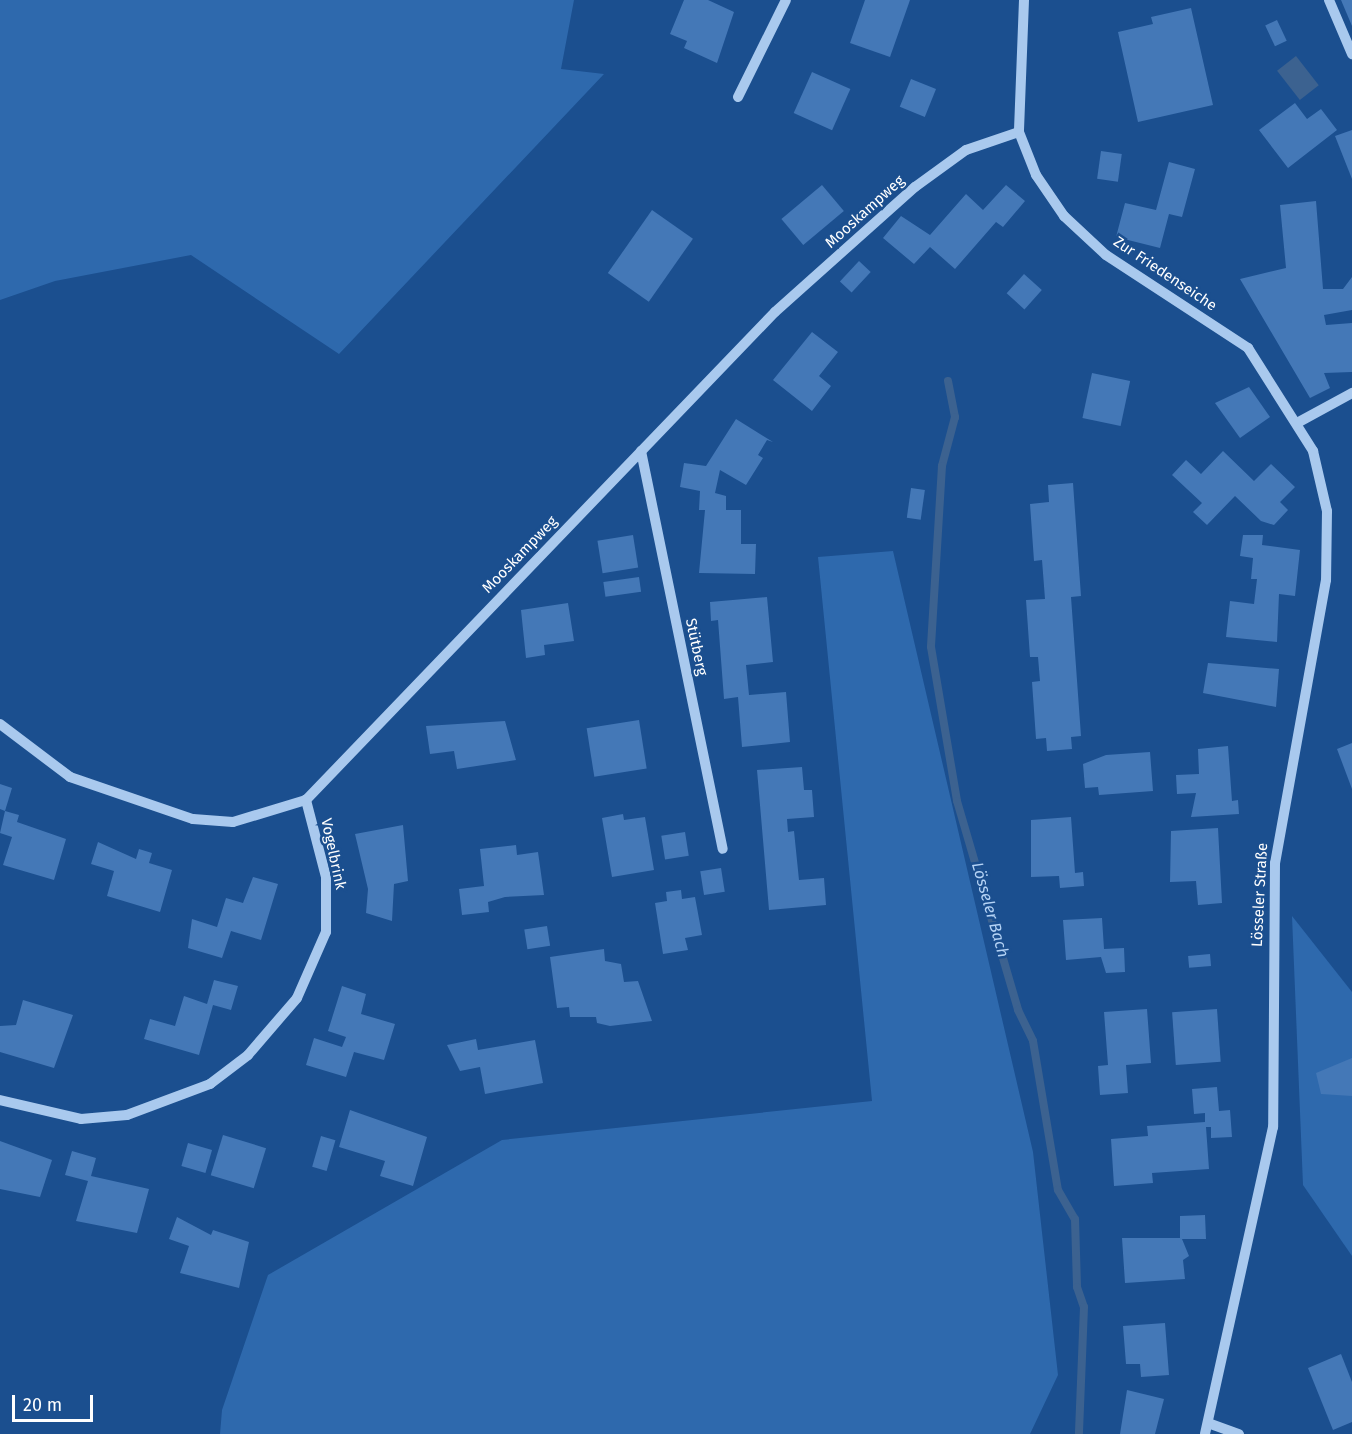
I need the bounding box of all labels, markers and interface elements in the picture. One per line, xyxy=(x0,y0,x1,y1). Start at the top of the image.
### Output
street label: Mooskampweg xyxy=(822,172,908,252)
street label: Zur Friedenseiche xyxy=(1110,233,1220,315)
street label: Mooskampweg xyxy=(479,513,561,597)
street label: Stütberg xyxy=(681,617,711,677)
street label: Vogelbrink xyxy=(317,817,349,891)
street label: Lösseler Straße xyxy=(1248,842,1272,948)
water label: Lösseler Bach xyxy=(967,860,1013,960)
scale bar xyxy=(15,1383,96,1421)
text: 20 m xyxy=(23,1394,62,1416)

